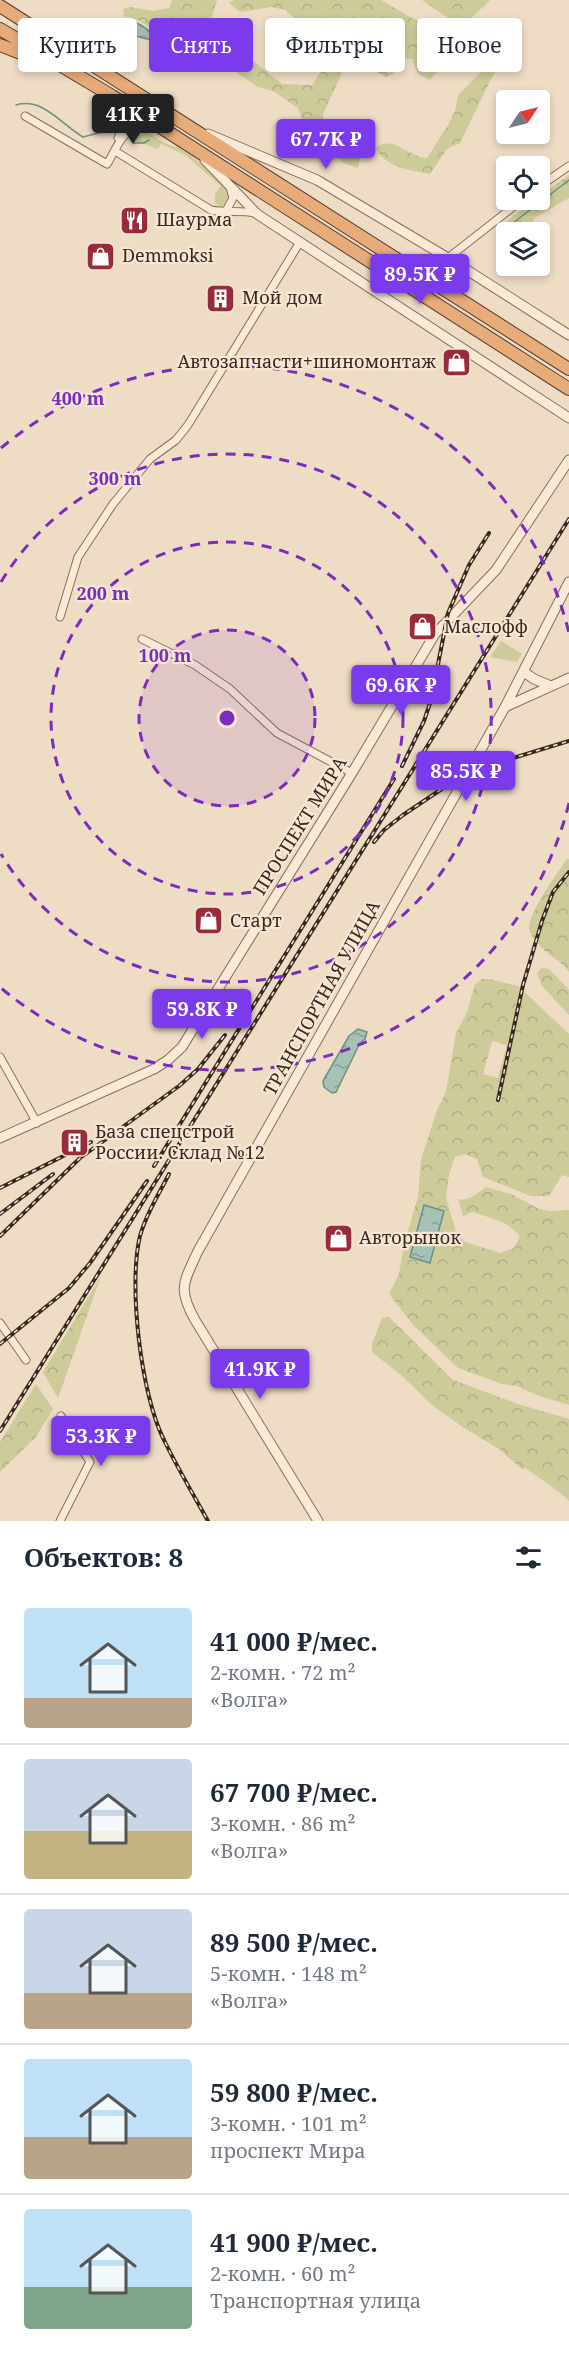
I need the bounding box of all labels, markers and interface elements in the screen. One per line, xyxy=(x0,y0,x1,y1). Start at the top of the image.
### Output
chip: Купить xyxy=(18,18,137,72)
chip: Снять xyxy=(149,18,253,72)
chip: Фильтры xyxy=(265,18,405,72)
chip: Новое xyxy=(417,18,522,72)
north arrow xyxy=(496,90,550,144)
map controls xyxy=(496,90,550,276)
pin: 41K ₽ xyxy=(91,94,175,145)
text: 41K ₽ xyxy=(106,100,160,127)
pin: 67.7K ₽ xyxy=(271,119,381,170)
text: 67.7K ₽ xyxy=(290,125,362,152)
button: locate xyxy=(496,156,550,210)
restaurant icon: Шаурма xyxy=(119,204,151,236)
place label: Шаурма xyxy=(156,207,232,231)
button: layers xyxy=(496,222,550,276)
shop icon: Demmoksi xyxy=(85,240,117,272)
place label: Demmoksi xyxy=(122,243,214,267)
pin: 89.5K ₽ xyxy=(365,254,475,305)
text: 89.5K ₽ xyxy=(384,260,456,287)
building icon: Мой дом xyxy=(205,282,237,314)
place label: Мой дом xyxy=(242,285,323,309)
shop icon: Автозапчасти+шиномонтаж xyxy=(441,346,473,378)
place label: Автозапчасти+шиномонтаж xyxy=(177,349,437,373)
text: 400 m xyxy=(52,386,105,410)
text: 300 m xyxy=(89,466,142,490)
text: 200 m xyxy=(77,581,130,605)
shop icon: Маслофф xyxy=(407,611,439,643)
place label: Маслофф xyxy=(444,614,528,638)
text: 100 m xyxy=(139,643,192,667)
pin: 69.6K ₽ xyxy=(346,665,456,716)
text: 69.6K ₽ xyxy=(365,671,437,698)
centre of rings xyxy=(217,708,237,728)
street label: ПРОСПЕКТ МИРА xyxy=(247,751,352,899)
pin: 85.5K ₽ xyxy=(411,751,521,802)
text: 85.5K ₽ xyxy=(430,757,502,784)
street label: ТРАНСПОРТНАЯ УЛИЦА xyxy=(257,895,385,1099)
shop icon: Старт xyxy=(193,905,225,937)
place label: Старт xyxy=(230,908,282,932)
pin: 59.8K ₽ xyxy=(147,989,257,1040)
text: 59.8K ₽ xyxy=(166,995,238,1022)
place label: База спецстрой России. Склад №12 xyxy=(95,1119,265,1164)
building icon: База спецстрой России. Склад №12 xyxy=(58,1126,90,1158)
shop icon: Авторынок xyxy=(322,1222,354,1254)
place label: Авторынок xyxy=(359,1225,461,1249)
pin: 41.9K ₽ xyxy=(205,1349,315,1400)
text: 41.9K ₽ xyxy=(224,1355,296,1382)
pin: 53.3K ₽ xyxy=(46,1416,156,1467)
text: 53.3K ₽ xyxy=(65,1422,137,1449)
text: Объектов: 8 xyxy=(24,1539,183,1575)
icon: filters xyxy=(512,1541,545,1574)
text: 41 000 ₽/мес. xyxy=(210,1623,378,1659)
icon: home xyxy=(72,1632,144,1704)
text: 2-комн. · 72 m² xyxy=(210,1659,356,1686)
text: «Волга» xyxy=(210,1686,288,1713)
text: 67 700 ₽/мес. xyxy=(210,1774,378,1810)
icon: home xyxy=(72,1783,144,1855)
text: 3-комн. · 86 m² xyxy=(210,1810,356,1837)
text: «Волга» xyxy=(210,1837,288,1864)
text: 89 500 ₽/мес. xyxy=(210,1924,378,1960)
icon: home xyxy=(72,1933,144,2005)
text: 5-комн. · 148 m² xyxy=(210,1960,367,1987)
text: «Волга» xyxy=(210,1987,288,2014)
text: 59 800 ₽/мес. xyxy=(210,2074,378,2110)
icon: home xyxy=(72,2083,144,2155)
text: 3-комн. · 101 m² xyxy=(210,2110,367,2137)
text: проспект Мира xyxy=(210,2137,366,2164)
text: 41 900 ₽/мес. xyxy=(210,2224,378,2260)
icon: home xyxy=(72,2233,144,2305)
text: 2-комн. · 60 m² xyxy=(210,2260,356,2287)
text: Транспортная улица xyxy=(210,2287,421,2314)

